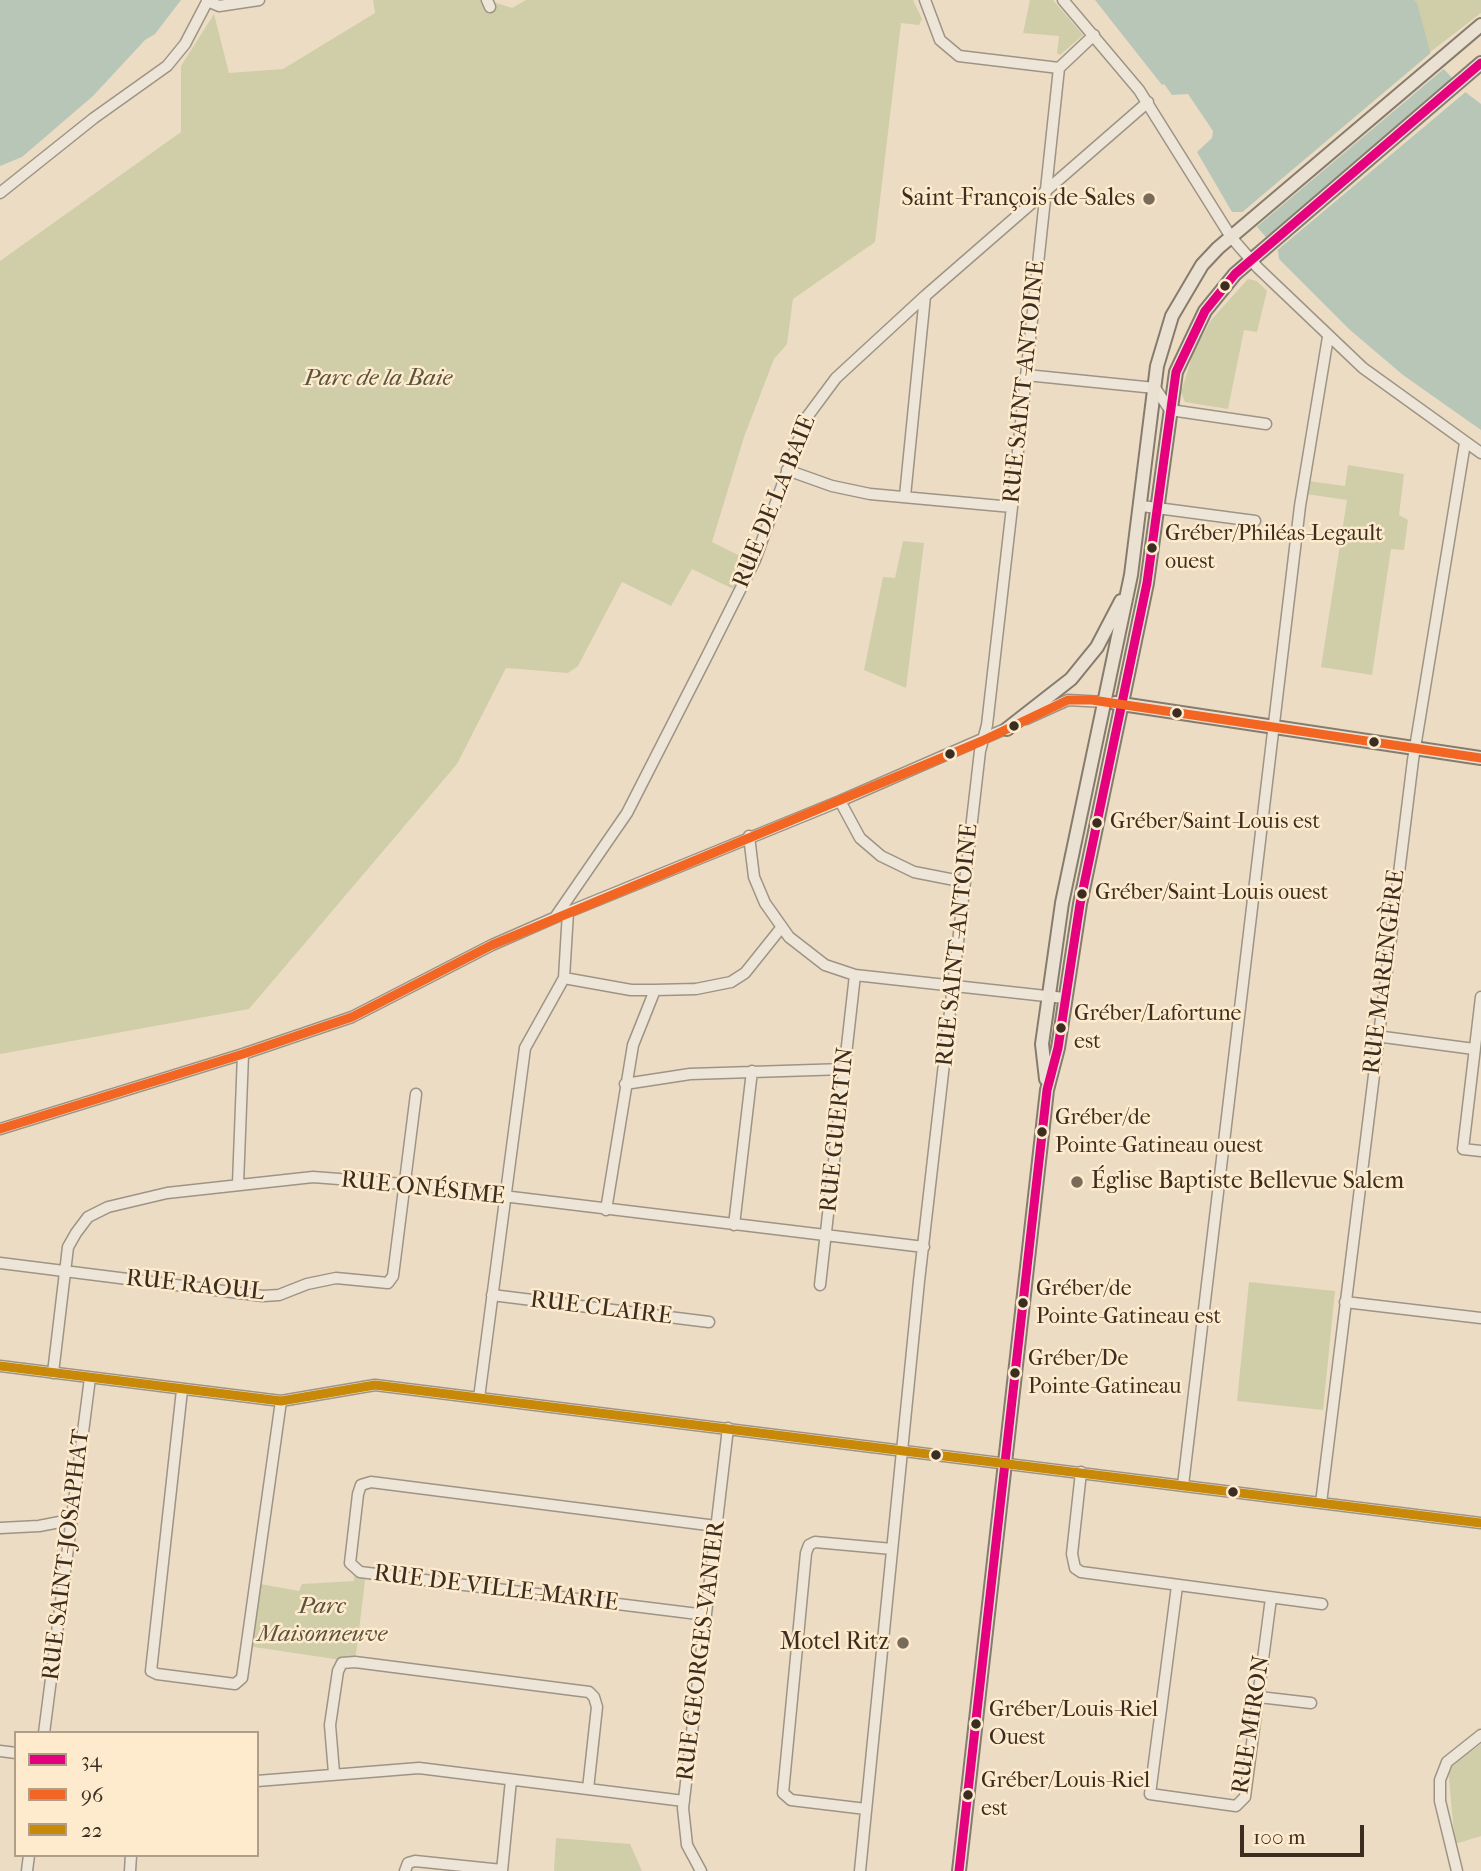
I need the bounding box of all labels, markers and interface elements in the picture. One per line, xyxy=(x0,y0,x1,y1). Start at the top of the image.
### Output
place label: Saint-François-de-Sales xyxy=(901,185,1135,213)
marker: Saint-François-de-Sales xyxy=(1141,191,1157,207)
street label: RUE SAINT-ANTOINE xyxy=(998,259,1052,505)
unlabelled marker xyxy=(1218,279,1232,293)
park label: Parc de la Baie xyxy=(304,365,452,393)
street label: RUE DE LA BAIE xyxy=(727,412,823,592)
place label: Gréber/Philéas-Legault ouest xyxy=(1165,522,1383,574)
marker: Gréber/Philéas-Legault ouest xyxy=(1145,541,1159,555)
unlabelled marker xyxy=(1170,706,1184,720)
unlabelled marker xyxy=(1007,719,1021,733)
unlabelled marker xyxy=(1367,735,1381,749)
unlabelled marker xyxy=(943,747,957,761)
place label: Gréber/Saint-Louis est xyxy=(1110,810,1320,836)
marker: Gréber/Saint-Louis est xyxy=(1090,816,1104,830)
street label: RUE SAINT-ANTOINE xyxy=(931,822,985,1068)
street label: RUE MARENGÈRE xyxy=(1358,868,1412,1076)
place label: Gréber/Saint-Louis ouest xyxy=(1095,881,1328,907)
marker: Gréber/Saint-Louis ouest xyxy=(1075,887,1089,901)
place label: Gréber/Lafortune est xyxy=(1074,1002,1241,1054)
marker: Gréber/Lafortune est xyxy=(1054,1021,1068,1035)
street label: RUE GUERTIN xyxy=(815,1046,861,1214)
place label: Gréber/de Pointe-Gatineau ouest xyxy=(1055,1106,1263,1158)
marker: Gréber/de Pointe-Gatineau ouest xyxy=(1035,1125,1049,1139)
street label: RUE ONÉSIME xyxy=(339,1166,507,1212)
place label: Église Baptiste Bellevue Salem xyxy=(1091,1168,1404,1196)
marker: Église Baptiste Bellevue Salem xyxy=(1069,1174,1085,1190)
street label: RUE RAOUL xyxy=(124,1264,266,1308)
place label: Gréber/de Pointe-Gatineau est xyxy=(1036,1277,1221,1328)
street label: RUE CLAIRE xyxy=(528,1286,674,1332)
marker: Gréber/de Pointe-Gatineau est xyxy=(1016,1296,1030,1310)
place label: Gréber/De Pointe-Gatineau xyxy=(1028,1347,1182,1398)
marker: Gréber/De Pointe-Gatineau xyxy=(1008,1366,1022,1380)
street label: RUE SAINT-JOSAPHAT xyxy=(37,1428,97,1682)
unlabelled marker xyxy=(929,1448,943,1462)
unlabelled marker xyxy=(1226,1485,1240,1499)
street label: RUE GEORGES-VANIER xyxy=(672,1519,732,1783)
street label: RUE DE VILLE-MARIE xyxy=(372,1560,620,1618)
park label: Parc Maisonneuve xyxy=(257,1593,387,1649)
place label: Motel Ritz xyxy=(780,1629,889,1657)
marker: Motel Ritz xyxy=(895,1635,911,1651)
street label: RUE MIRON xyxy=(1227,1654,1277,1796)
place label: Gréber/Louis-Riel Ouest xyxy=(989,1698,1158,1750)
marker: Gréber/Louis-Riel Ouest xyxy=(969,1717,983,1731)
legend xyxy=(14,1731,259,1857)
text: 34 xyxy=(81,1748,102,1772)
place label: Gréber/Louis-Riel est xyxy=(981,1769,1150,1820)
text: 96 xyxy=(81,1783,103,1807)
marker: Gréber/Louis-Riel est xyxy=(961,1788,975,1802)
scale bar xyxy=(1243,1812,1367,1856)
text: 22 xyxy=(81,1818,103,1842)
text: 100 m xyxy=(1253,1825,1306,1849)

